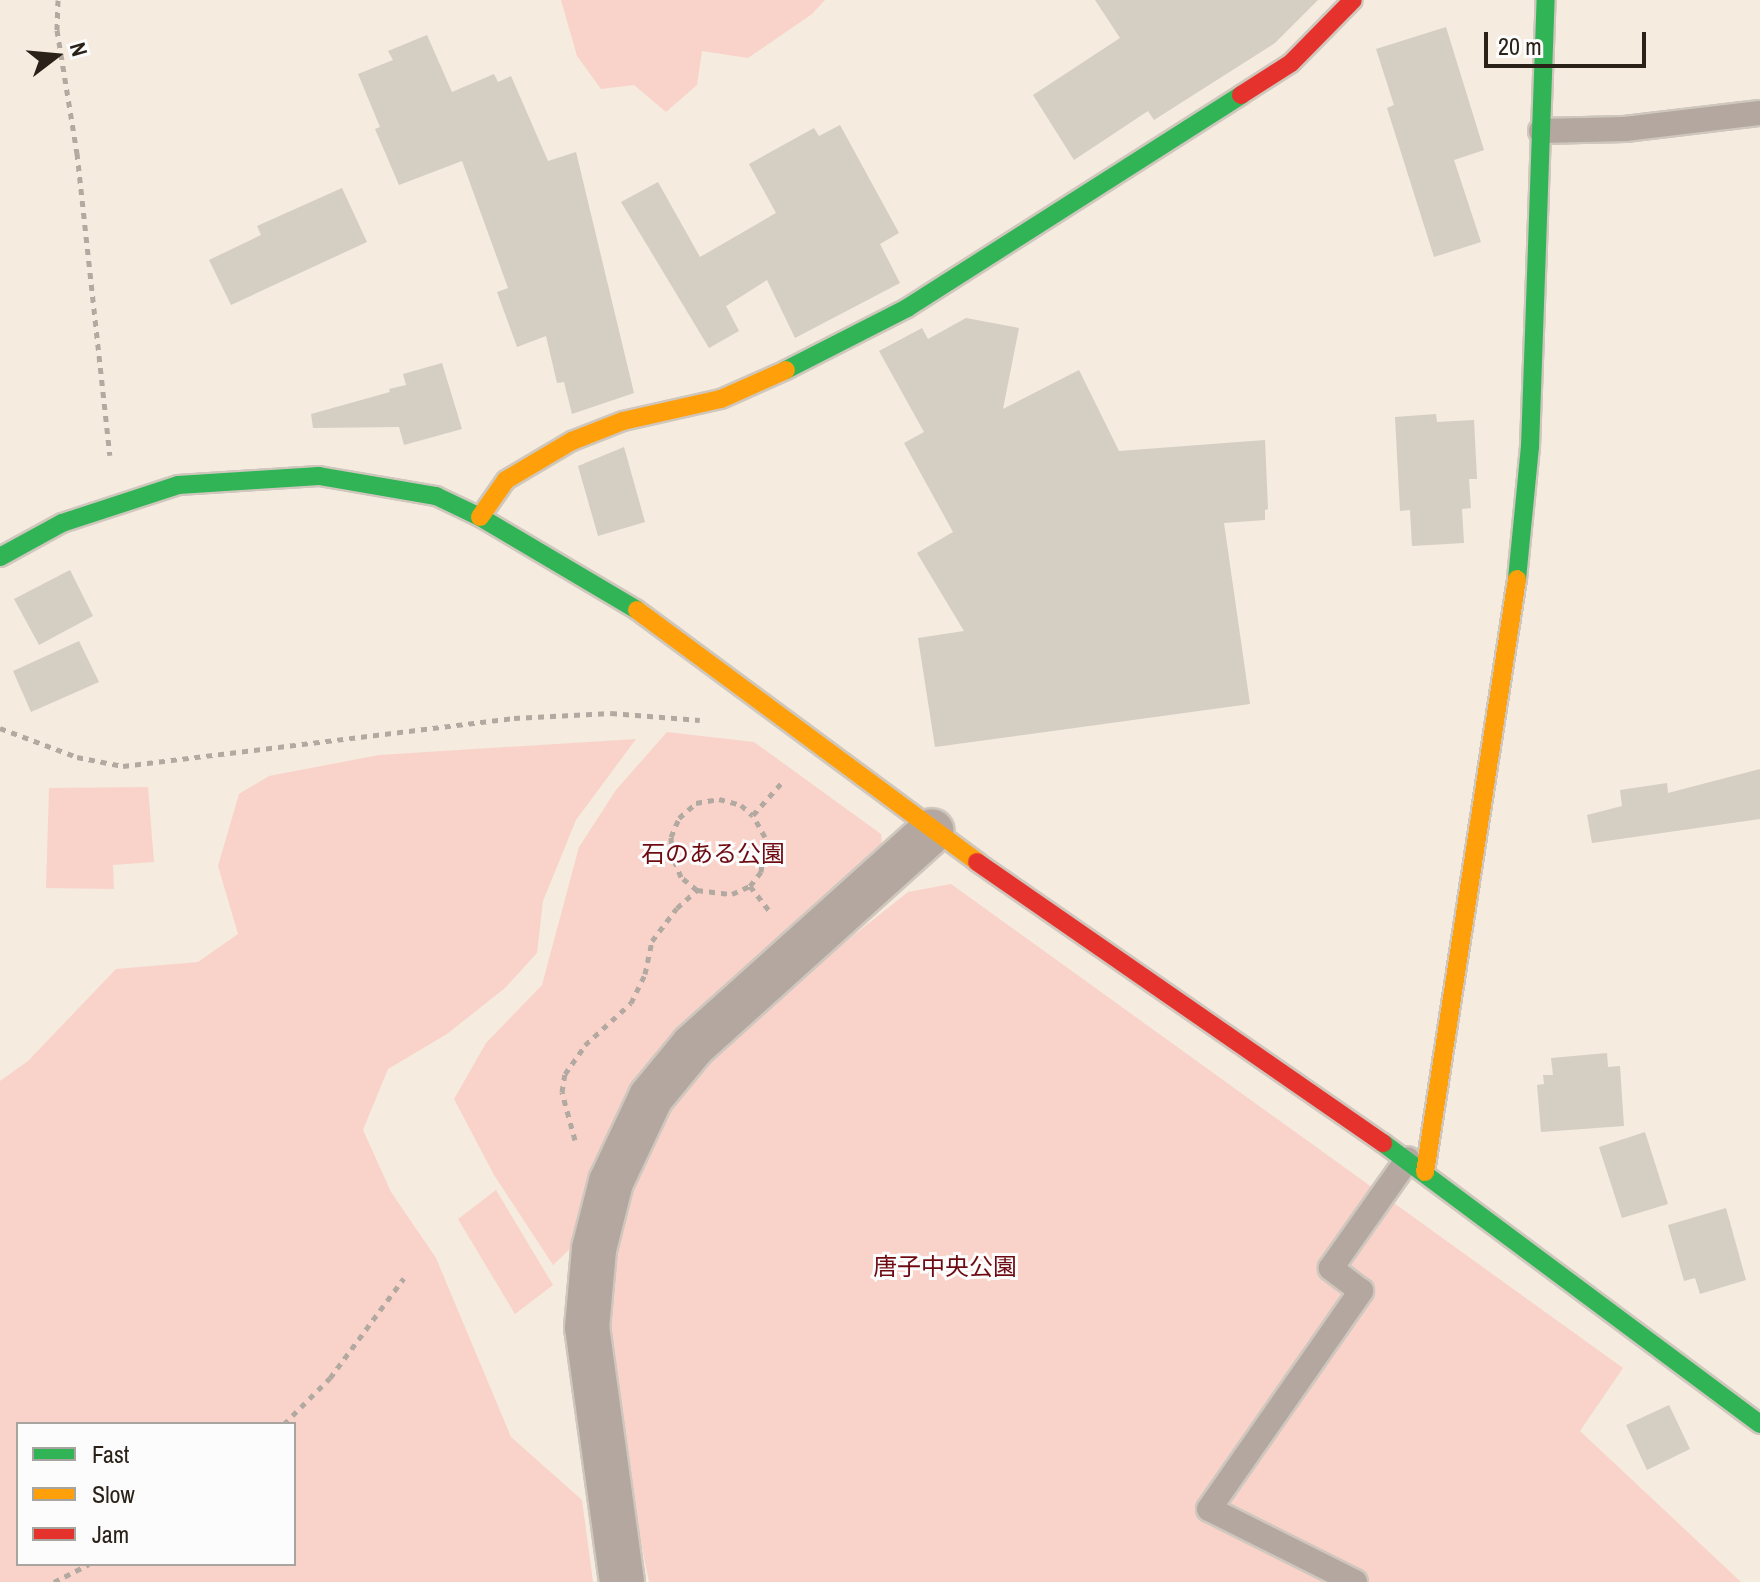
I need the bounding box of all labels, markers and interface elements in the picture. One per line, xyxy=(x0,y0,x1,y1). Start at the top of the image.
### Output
north arrow xyxy=(16,16,96,96)
scale bar xyxy=(1488,16,1650,66)
text: 20 m xyxy=(1498,30,1542,62)
text: N xyxy=(63,39,95,60)
park label: 石のある公園 xyxy=(641,840,785,868)
park label: 唐子中央公園 xyxy=(873,1253,1017,1281)
legend xyxy=(16,1422,296,1566)
text: Fast xyxy=(92,1438,129,1470)
text: Slow xyxy=(92,1478,135,1510)
text: Jam xyxy=(92,1518,129,1550)

